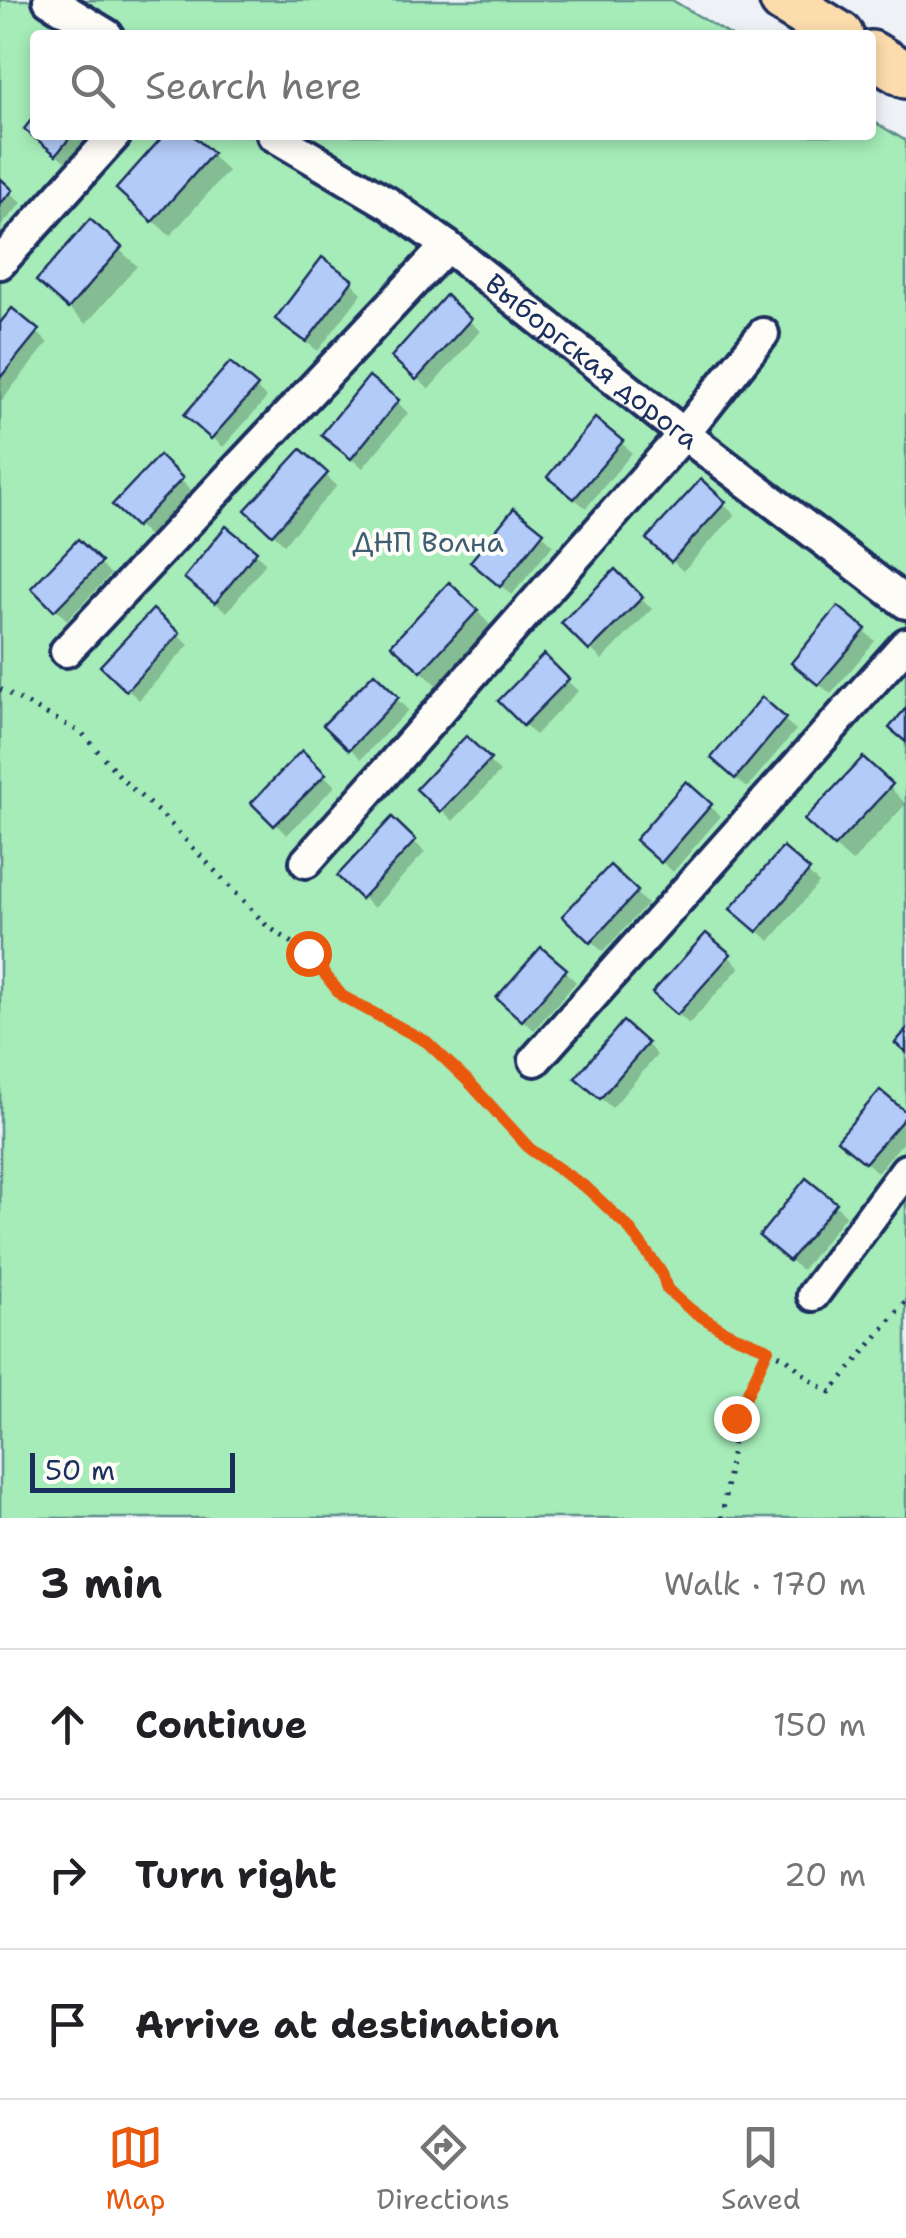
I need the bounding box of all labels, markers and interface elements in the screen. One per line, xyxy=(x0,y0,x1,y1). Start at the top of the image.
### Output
search box xyxy=(30,30,876,140)
icon: search xyxy=(65,58,120,113)
text: Search here xyxy=(145,60,362,111)
street label: Выборгская дорога xyxy=(477,265,707,458)
park label: ДНП Волна xyxy=(352,523,504,561)
route start xyxy=(286,931,332,977)
route end xyxy=(714,1396,760,1442)
scale bar xyxy=(30,1448,235,1492)
text: 50 m xyxy=(45,1451,115,1489)
text: 3 min xyxy=(40,1555,162,1611)
text: Walk · 170 m xyxy=(664,1562,866,1605)
icon: ahead xyxy=(40,1697,95,1752)
text: Continue xyxy=(135,1699,307,1750)
text: 150 m xyxy=(773,1703,866,1746)
icon: right xyxy=(40,1847,95,1902)
text: Turn right xyxy=(135,1849,337,1900)
text: 20 m xyxy=(784,1853,866,1896)
icon: arrive xyxy=(40,1997,95,2052)
text: Arrive at destination xyxy=(135,1999,559,2050)
tab: Map xyxy=(106,2120,165,2218)
tab: Directions xyxy=(376,2120,510,2218)
tab: Saved xyxy=(721,2120,800,2218)

